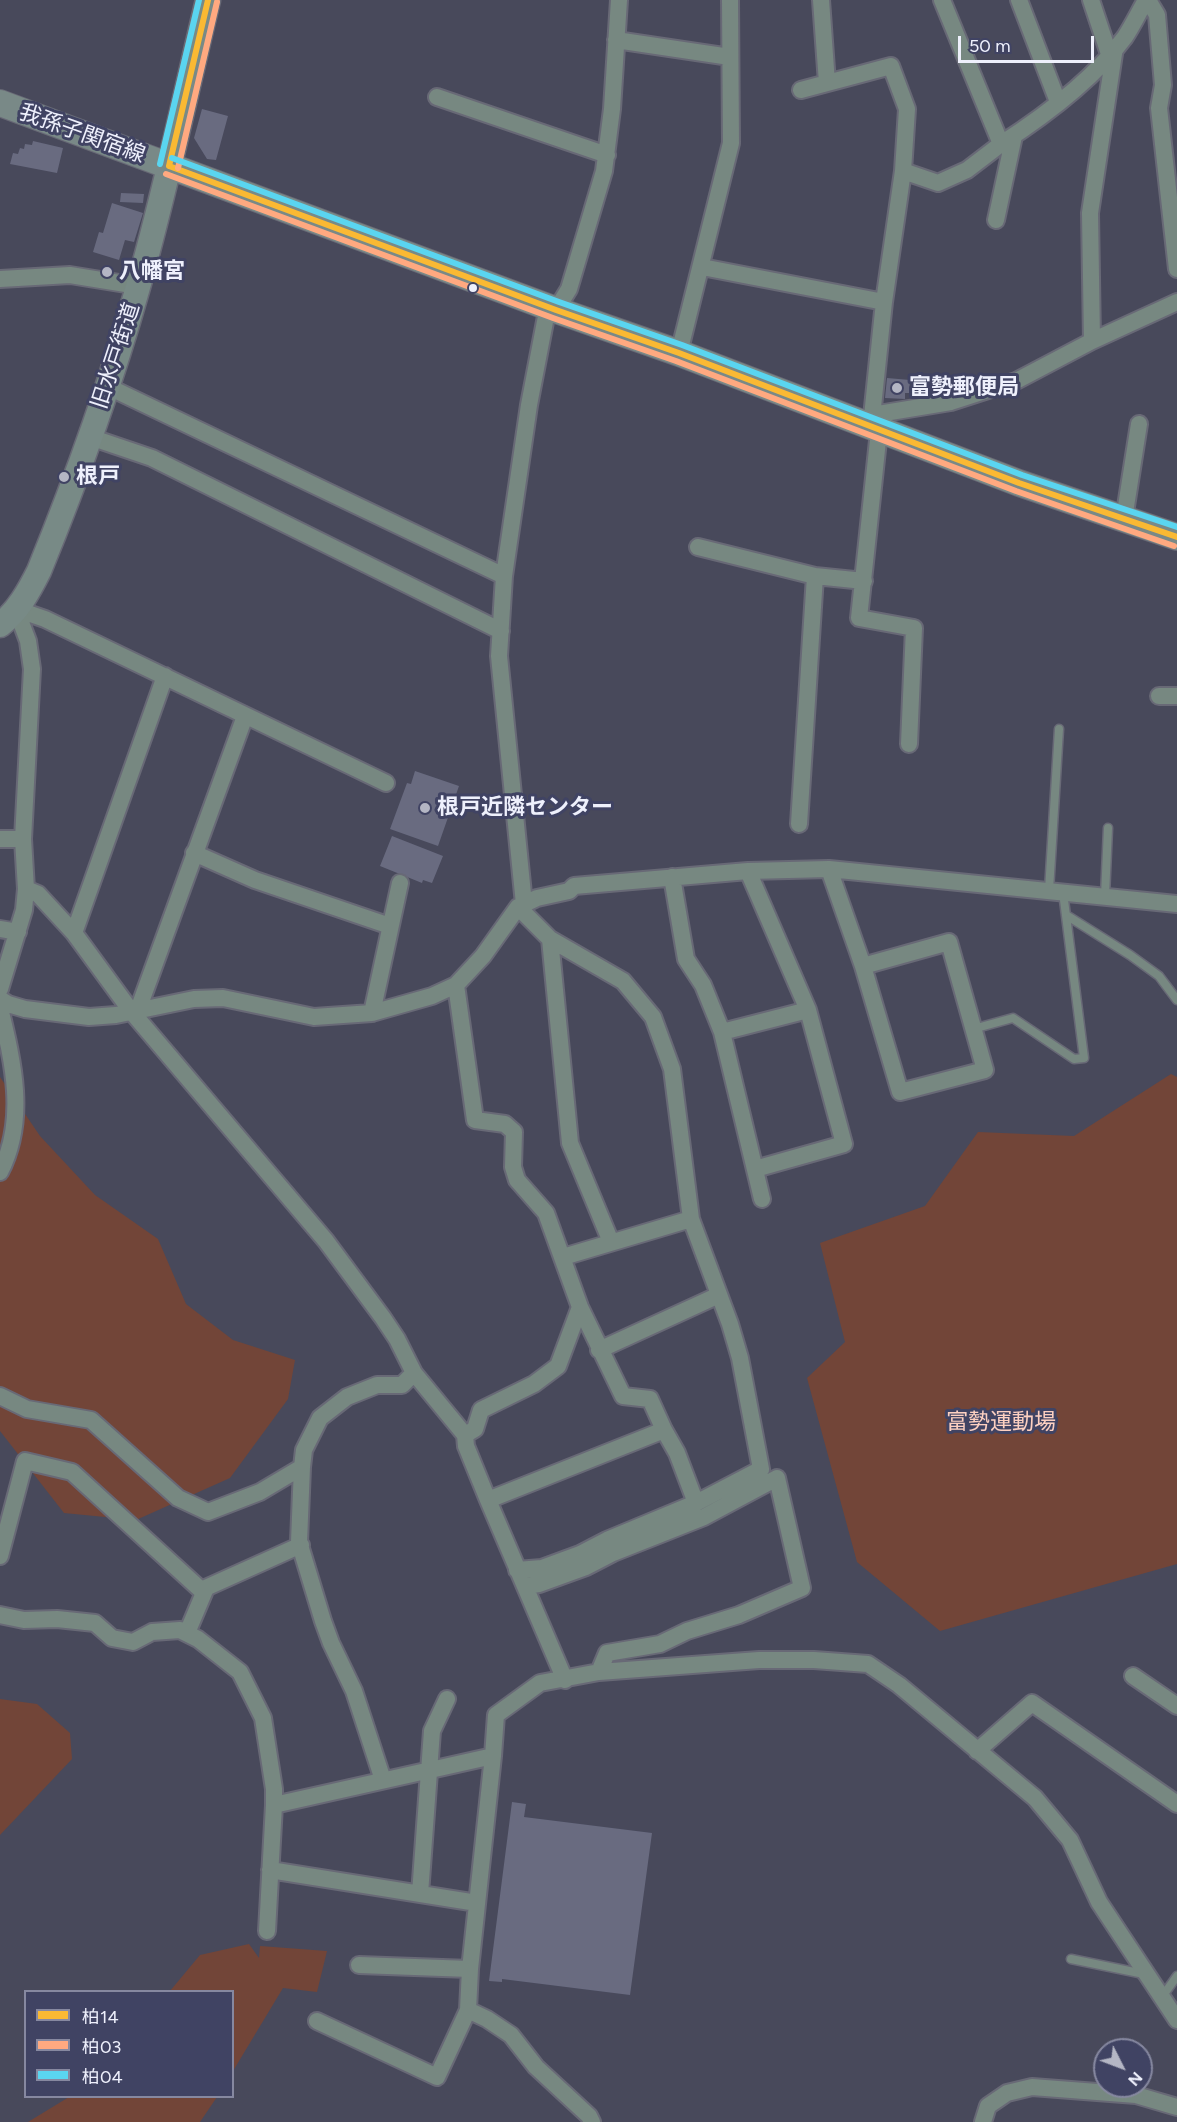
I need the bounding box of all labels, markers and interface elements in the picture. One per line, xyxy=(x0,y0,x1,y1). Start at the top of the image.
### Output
scale bar xyxy=(961,24,1098,62)
text: 50 m xyxy=(969,35,1011,57)
street label: 我孫子関宿線 xyxy=(15,99,149,169)
place label: 八幡宮 xyxy=(119,259,185,285)
marker: 八幡宮 xyxy=(100,265,114,279)
unlabelled marker xyxy=(467,282,479,294)
street label: 旧水戸街道 xyxy=(86,300,146,412)
place label: 富勢郵便局 xyxy=(909,375,1019,401)
marker: 富勢郵便局 xyxy=(890,381,904,395)
place label: 根戸 xyxy=(76,464,120,490)
marker: 根戸 xyxy=(57,470,71,484)
place label: 根戸近隣センター xyxy=(437,795,613,821)
marker: 根戸近隣センター xyxy=(418,801,432,815)
park label: 富勢運動場 xyxy=(946,1410,1056,1436)
legend xyxy=(24,1990,234,2098)
text: 柏14 xyxy=(82,2006,119,2028)
text: 柏03 xyxy=(82,2036,121,2058)
north arrow xyxy=(1093,2038,1153,2098)
text: 柏04 xyxy=(82,2066,123,2088)
text: N xyxy=(1124,2068,1146,2090)

